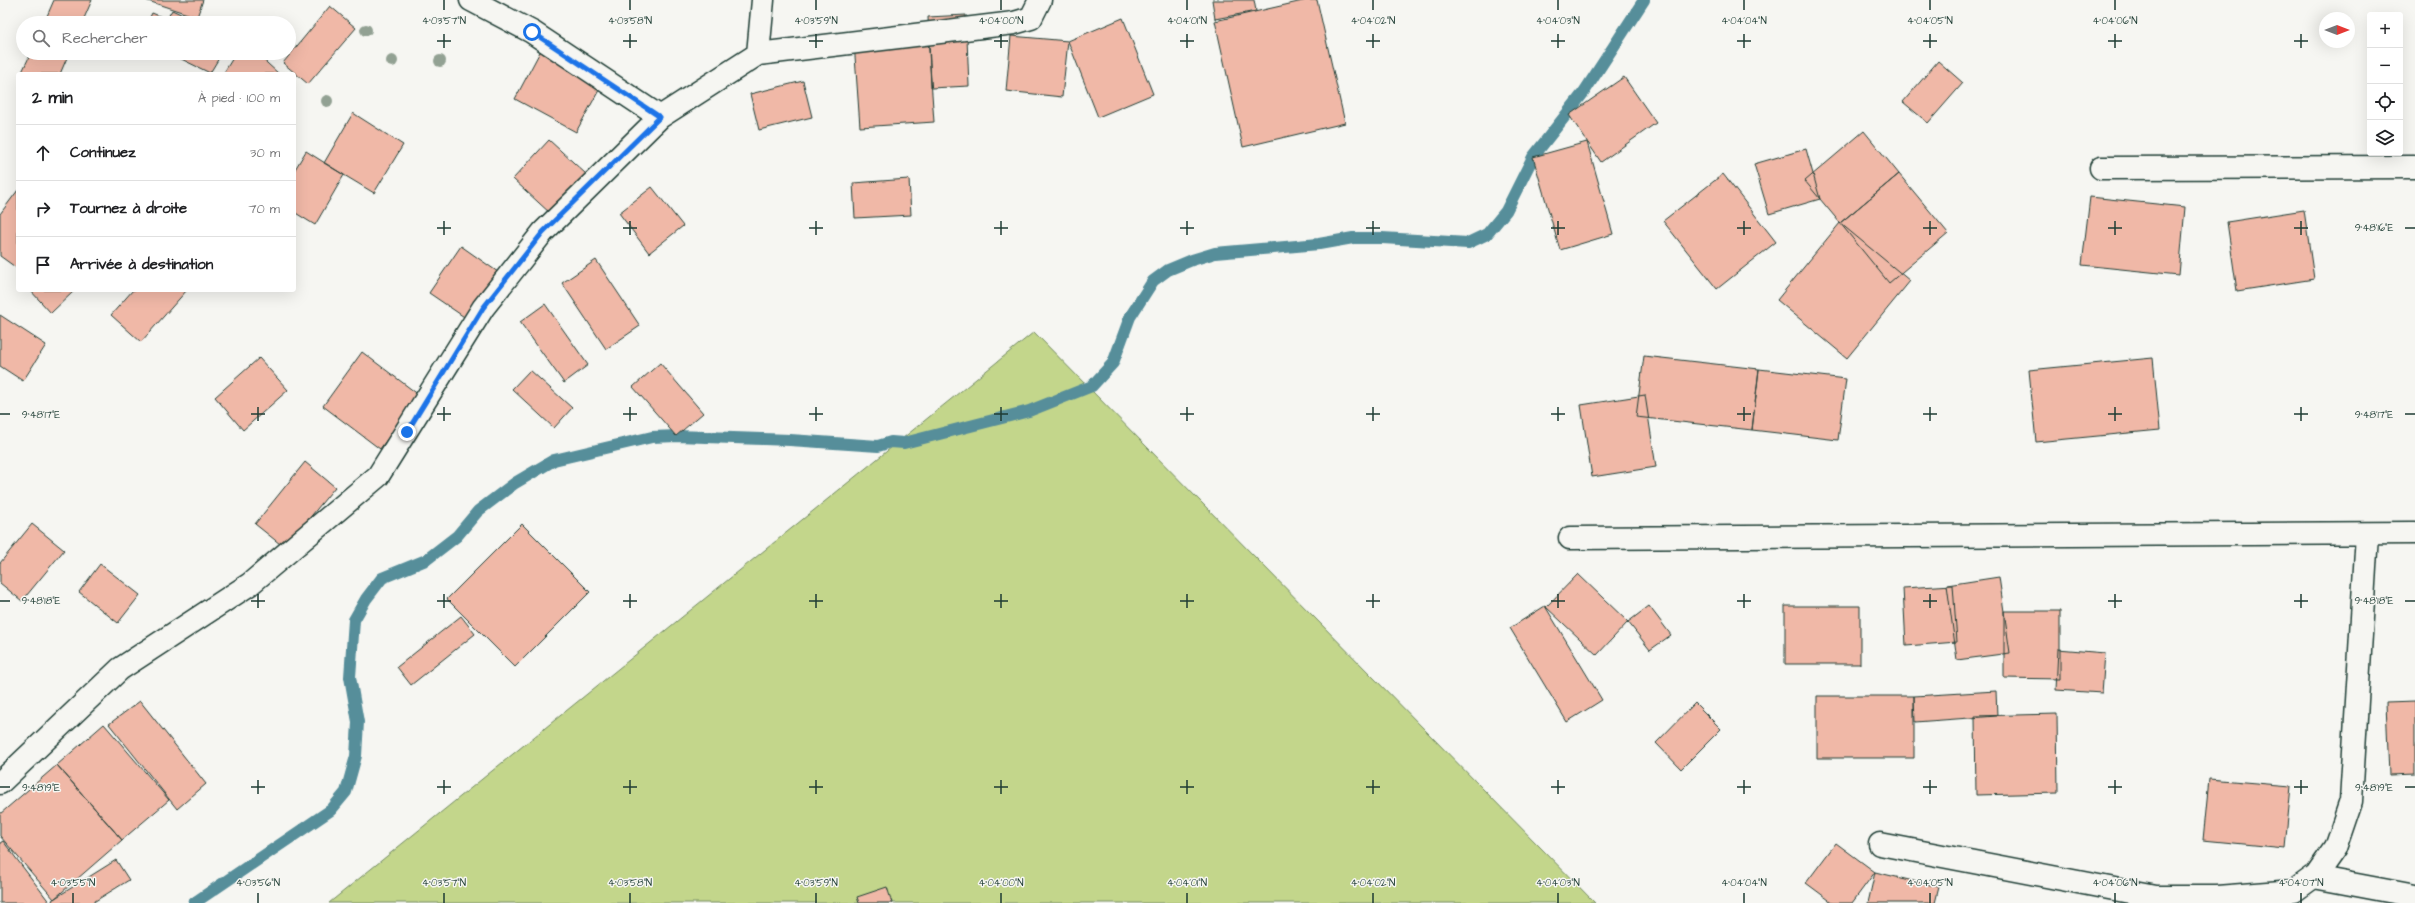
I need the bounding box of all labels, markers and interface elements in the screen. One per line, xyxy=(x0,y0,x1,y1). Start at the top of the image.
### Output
north arrow xyxy=(2319,12,2355,48)
map controls xyxy=(2367,12,2403,156)
button: + xyxy=(2367,12,2403,48)
text: 4°03'57"N xyxy=(422,14,466,28)
text: 4°03'58"N xyxy=(608,14,652,28)
text: 4°03'59"N xyxy=(794,14,838,28)
text: 4°04'00"N xyxy=(979,14,1024,28)
text: 4°04'01"N xyxy=(1167,14,1207,28)
text: 4°04'02"N xyxy=(1351,14,1395,28)
text: 4°04'03"N xyxy=(1536,14,1580,28)
text: 4°04'04"N xyxy=(1721,14,1767,28)
text: 4°04'05"N xyxy=(1907,14,1953,28)
text: 4°04'06"N xyxy=(2093,14,2137,28)
search box xyxy=(16,16,296,60)
route start xyxy=(523,23,541,41)
icon: search xyxy=(30,27,52,49)
text: Rechercher xyxy=(62,28,147,49)
button: − xyxy=(2367,48,2403,84)
button: locate xyxy=(2367,84,2403,120)
text: 2 min xyxy=(32,86,73,110)
text: À pied · 100 m xyxy=(198,89,280,107)
button: layers xyxy=(2367,120,2403,156)
icon: ahead xyxy=(32,142,54,164)
text: Continuez xyxy=(70,142,136,163)
text: 30 m xyxy=(250,144,280,162)
icon: right xyxy=(32,198,54,220)
text: Tournez à droite xyxy=(70,198,187,219)
text: 70 m xyxy=(248,200,280,218)
text: 9°48'16"E xyxy=(2355,221,2393,235)
icon: arrive xyxy=(32,254,54,276)
text: Arrivée à destination xyxy=(70,254,213,275)
text: 9°48'17"E xyxy=(22,408,60,422)
text: 9°48'17"E xyxy=(2355,408,2393,422)
route end xyxy=(398,423,416,441)
text: 9°48'18"E xyxy=(22,594,61,608)
text: 9°48'18"E xyxy=(2355,594,2394,608)
text: 9°48'19"E xyxy=(22,781,60,795)
text: 9°48'19"E xyxy=(2355,781,2393,795)
text: 4°03'55"N xyxy=(51,876,95,890)
text: 4°03'56"N xyxy=(236,876,280,890)
text: 4°03'57"N xyxy=(422,876,466,890)
text: 4°03'58"N xyxy=(608,876,652,890)
text: 4°03'59"N xyxy=(794,876,838,890)
text: 4°04'00"N xyxy=(979,876,1024,890)
text: 4°04'01"N xyxy=(1167,876,1207,890)
text: 4°04'02"N xyxy=(1351,876,1395,890)
text: 4°04'03"N xyxy=(1536,876,1580,890)
text: 4°04'04"N xyxy=(1721,876,1767,890)
text: 4°04'05"N xyxy=(1907,876,1953,890)
text: 4°04'06"N xyxy=(2093,876,2137,890)
text: 4°04'07"N xyxy=(2279,876,2323,890)

